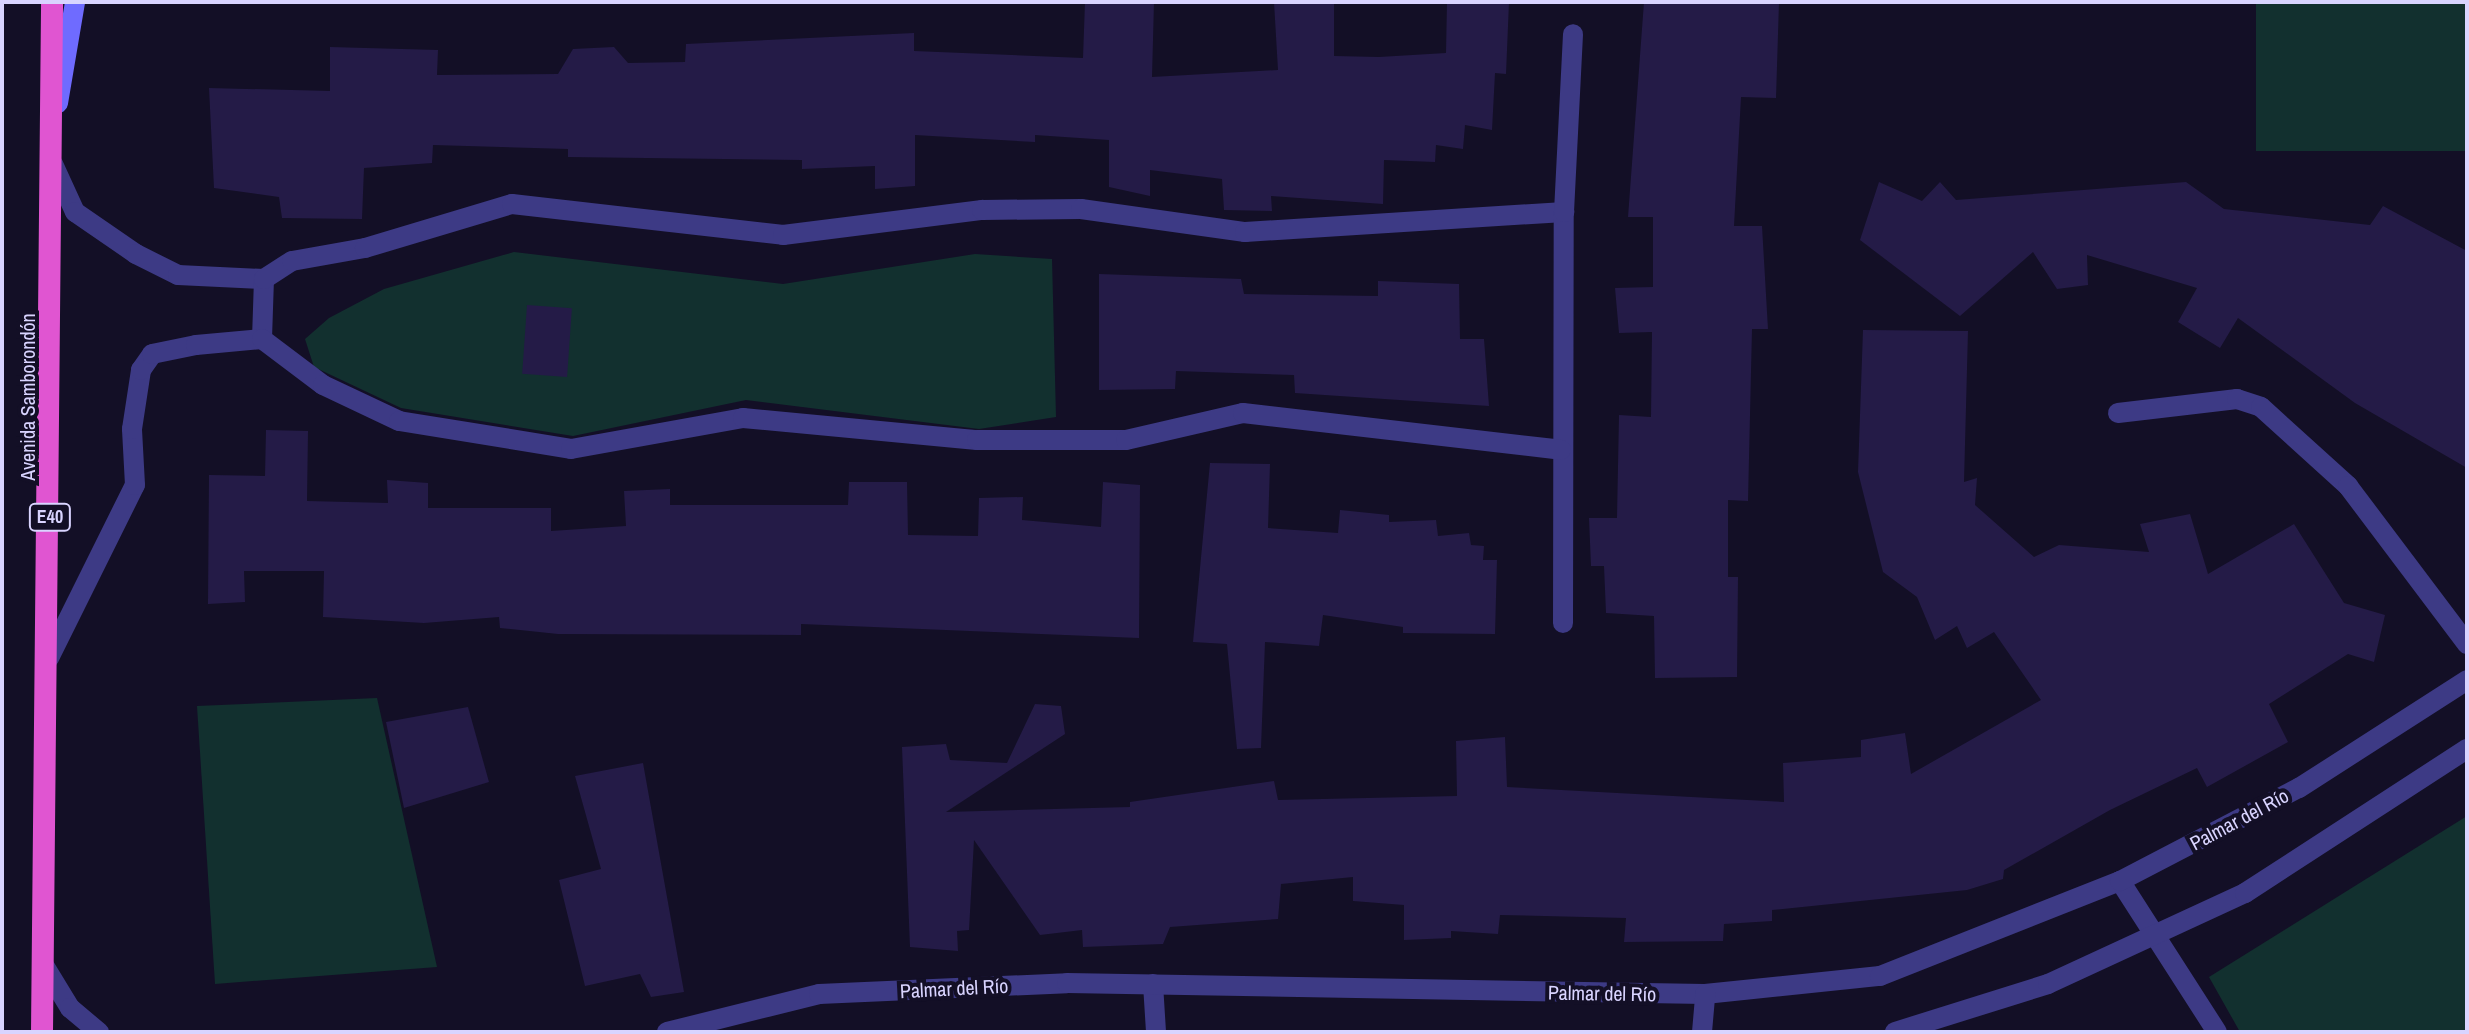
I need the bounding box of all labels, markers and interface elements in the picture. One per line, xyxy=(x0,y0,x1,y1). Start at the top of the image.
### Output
street label: Avenida Samborondón xyxy=(15,313,39,481)
road number: E40 xyxy=(28,503,72,531)
street label: Palmar del Río xyxy=(2185,783,2293,855)
street label: Palmar del Río xyxy=(899,973,1009,1003)
street label: Palmar del Río xyxy=(1548,980,1656,1006)

